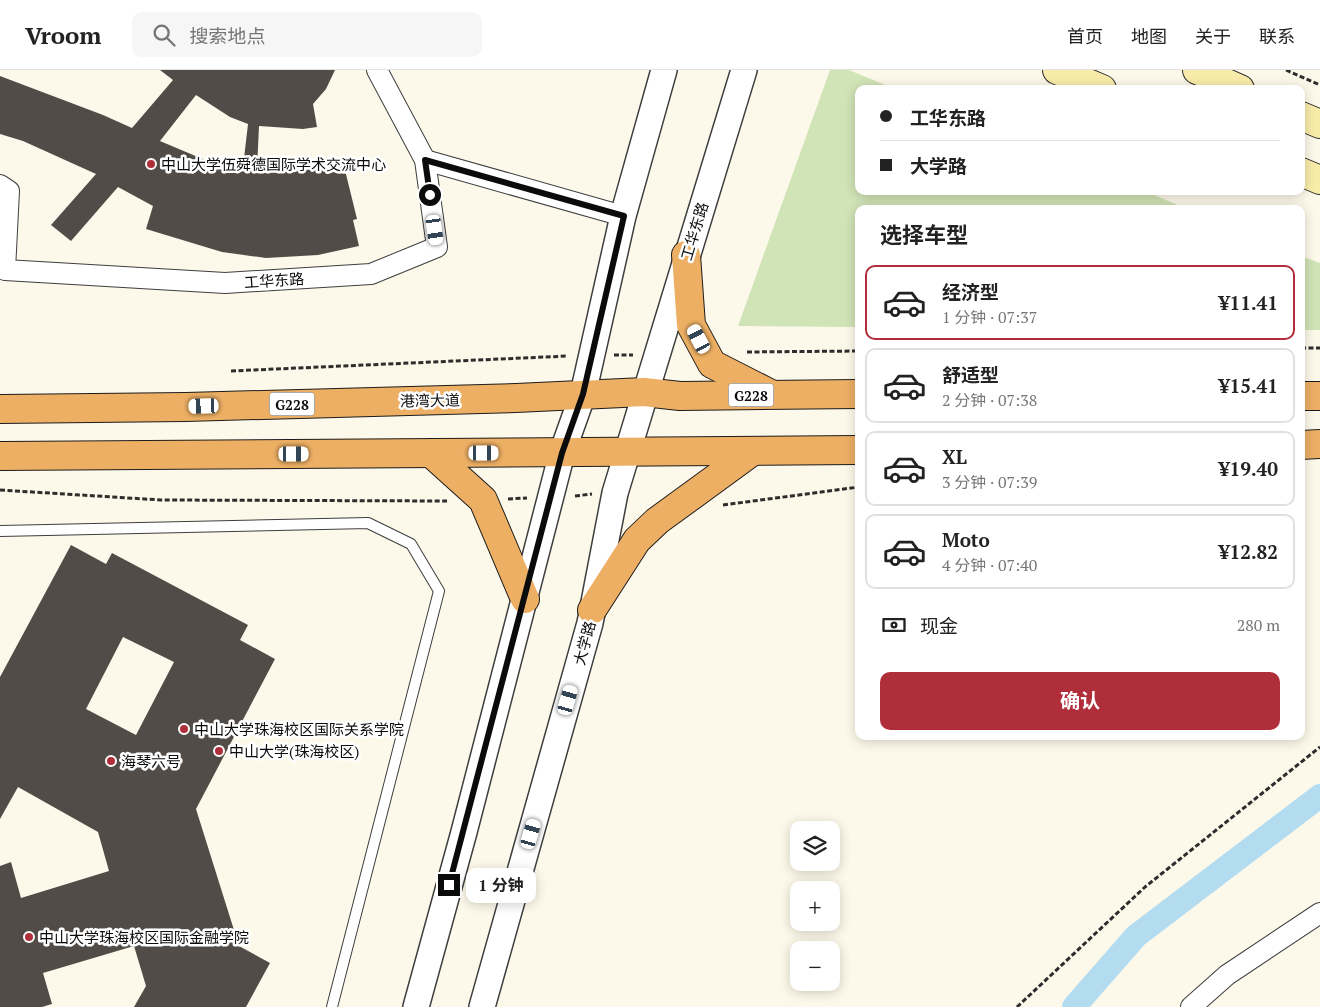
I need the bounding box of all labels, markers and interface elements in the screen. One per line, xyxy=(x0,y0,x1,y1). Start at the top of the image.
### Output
search box xyxy=(132,12,482,57)
text: Vroom xyxy=(25,19,102,51)
icon: search xyxy=(150,21,178,49)
text: 搜索地点 xyxy=(190,23,266,48)
text: 首页 xyxy=(1067,24,1103,48)
text: 地图 xyxy=(1131,24,1167,48)
text: 关于 xyxy=(1195,24,1231,48)
text: 联系 xyxy=(1259,24,1295,48)
text: 工华东路 xyxy=(910,105,986,130)
text: 大学路 xyxy=(910,153,967,178)
place label: 中山大学伍舜德国际学术交流中心 xyxy=(161,154,386,174)
marker: 中山大学伍舜德国际学术交流中心 xyxy=(145,158,157,170)
route start xyxy=(419,184,441,206)
street label: 工华东路 xyxy=(676,199,712,263)
car xyxy=(425,214,444,246)
text: 选择车型 xyxy=(880,220,968,249)
street label: 工华东路 xyxy=(243,268,305,292)
text: 经济型 xyxy=(942,279,999,304)
icon: car xyxy=(882,280,927,325)
text: ¥11.41 xyxy=(1219,290,1278,315)
text: 1 分钟 · 07:37 xyxy=(942,306,1037,328)
car xyxy=(685,322,712,356)
text: 舒适型 xyxy=(942,362,999,387)
icon: car xyxy=(882,363,927,408)
text: ¥15.41 xyxy=(1219,373,1278,398)
road number: G228 xyxy=(728,384,774,406)
street label: 港湾大道 xyxy=(400,389,460,411)
text: 2 分钟 · 07:38 xyxy=(942,389,1037,411)
road number: G228 xyxy=(270,392,314,416)
car xyxy=(188,398,219,414)
text: XL xyxy=(942,444,967,469)
car xyxy=(469,446,499,461)
icon: car xyxy=(882,446,927,491)
car xyxy=(279,447,309,462)
text: ¥19.40 xyxy=(1219,456,1278,481)
text: 3 分钟 · 07:39 xyxy=(942,471,1037,493)
text: Moto xyxy=(942,527,990,552)
icon: car xyxy=(882,529,927,574)
text: ¥12.82 xyxy=(1219,539,1278,564)
text: 4 分钟 · 07:40 xyxy=(942,554,1037,576)
icon: cash xyxy=(880,611,908,639)
text: 现金 xyxy=(920,613,958,638)
text: 280 m xyxy=(1237,614,1280,636)
street label: 大学路 xyxy=(569,619,599,667)
button: 确认 xyxy=(880,672,1280,730)
car xyxy=(556,684,579,716)
place label: 中山大学珠海校区国际关系学院 xyxy=(194,719,404,739)
marker: 中山大学珠海校区国际关系学院 xyxy=(178,723,190,735)
place label: 中山大学(珠海校区) xyxy=(229,741,359,761)
marker: 中山大学(珠海校区) xyxy=(213,745,225,757)
place label: 海琴六号 xyxy=(121,751,181,771)
marker: 海琴六号 xyxy=(105,755,117,767)
car xyxy=(519,818,542,850)
map controls xyxy=(790,821,840,991)
button: layers xyxy=(790,821,840,871)
callout: 1 分钟 xyxy=(466,868,536,902)
route end xyxy=(438,874,460,896)
text: 1 分钟 xyxy=(478,874,524,896)
button: + xyxy=(790,881,840,931)
place label: 中山大学珠海校区国际金融学院 xyxy=(39,927,249,947)
marker: 中山大学珠海校区国际金融学院 xyxy=(23,931,35,943)
button: − xyxy=(790,941,840,991)

